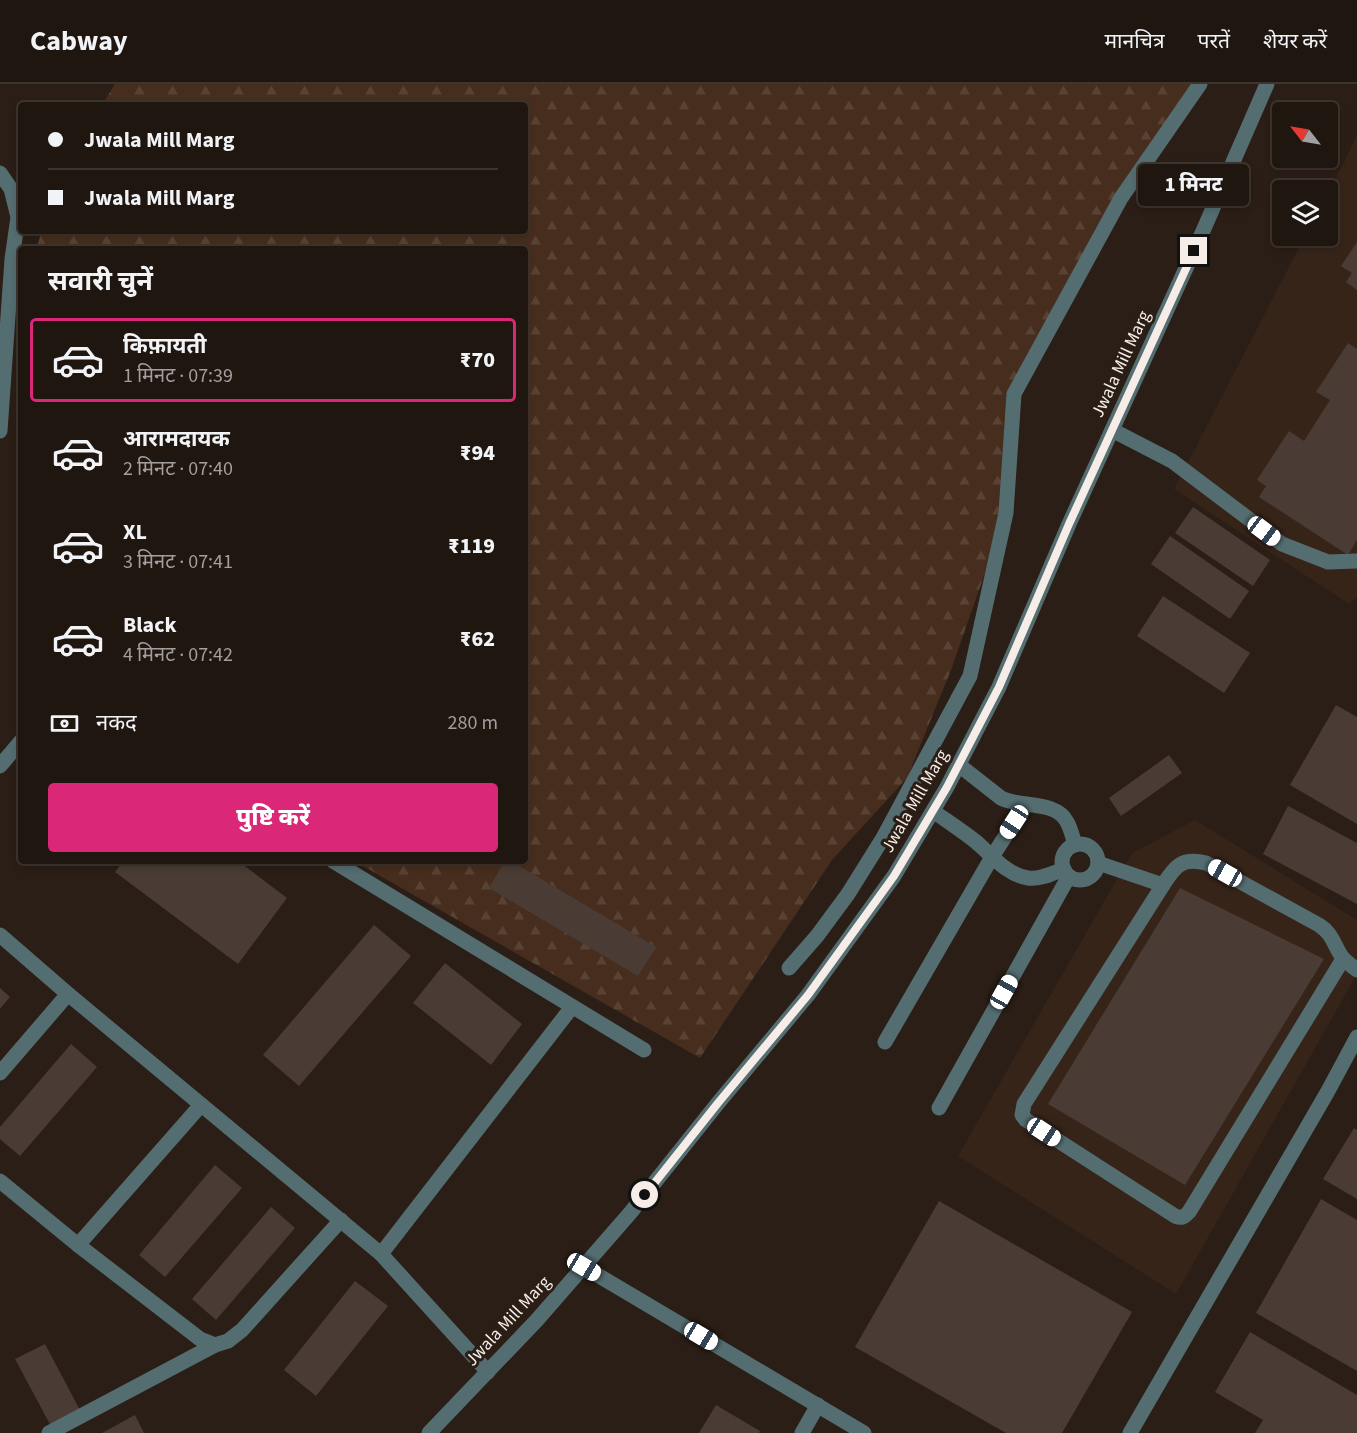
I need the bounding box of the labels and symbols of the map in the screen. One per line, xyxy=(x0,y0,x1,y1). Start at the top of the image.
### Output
north arrow xyxy=(1272,102,1338,168)
callout: 1 मिनट xyxy=(1138,164,1250,206)
route end xyxy=(1180,237,1207,264)
street label: Jwala Mill Marg xyxy=(1085,306,1157,422)
car xyxy=(1244,513,1284,549)
street label: Jwala Mill Marg xyxy=(875,745,955,857)
car xyxy=(997,802,1031,842)
car xyxy=(1205,856,1245,890)
car xyxy=(987,972,1021,1012)
car xyxy=(1024,1115,1064,1149)
route start xyxy=(631,1181,658,1208)
car xyxy=(564,1250,604,1284)
street label: Jwala Mill Marg xyxy=(460,1270,556,1372)
car xyxy=(681,1319,721,1353)

